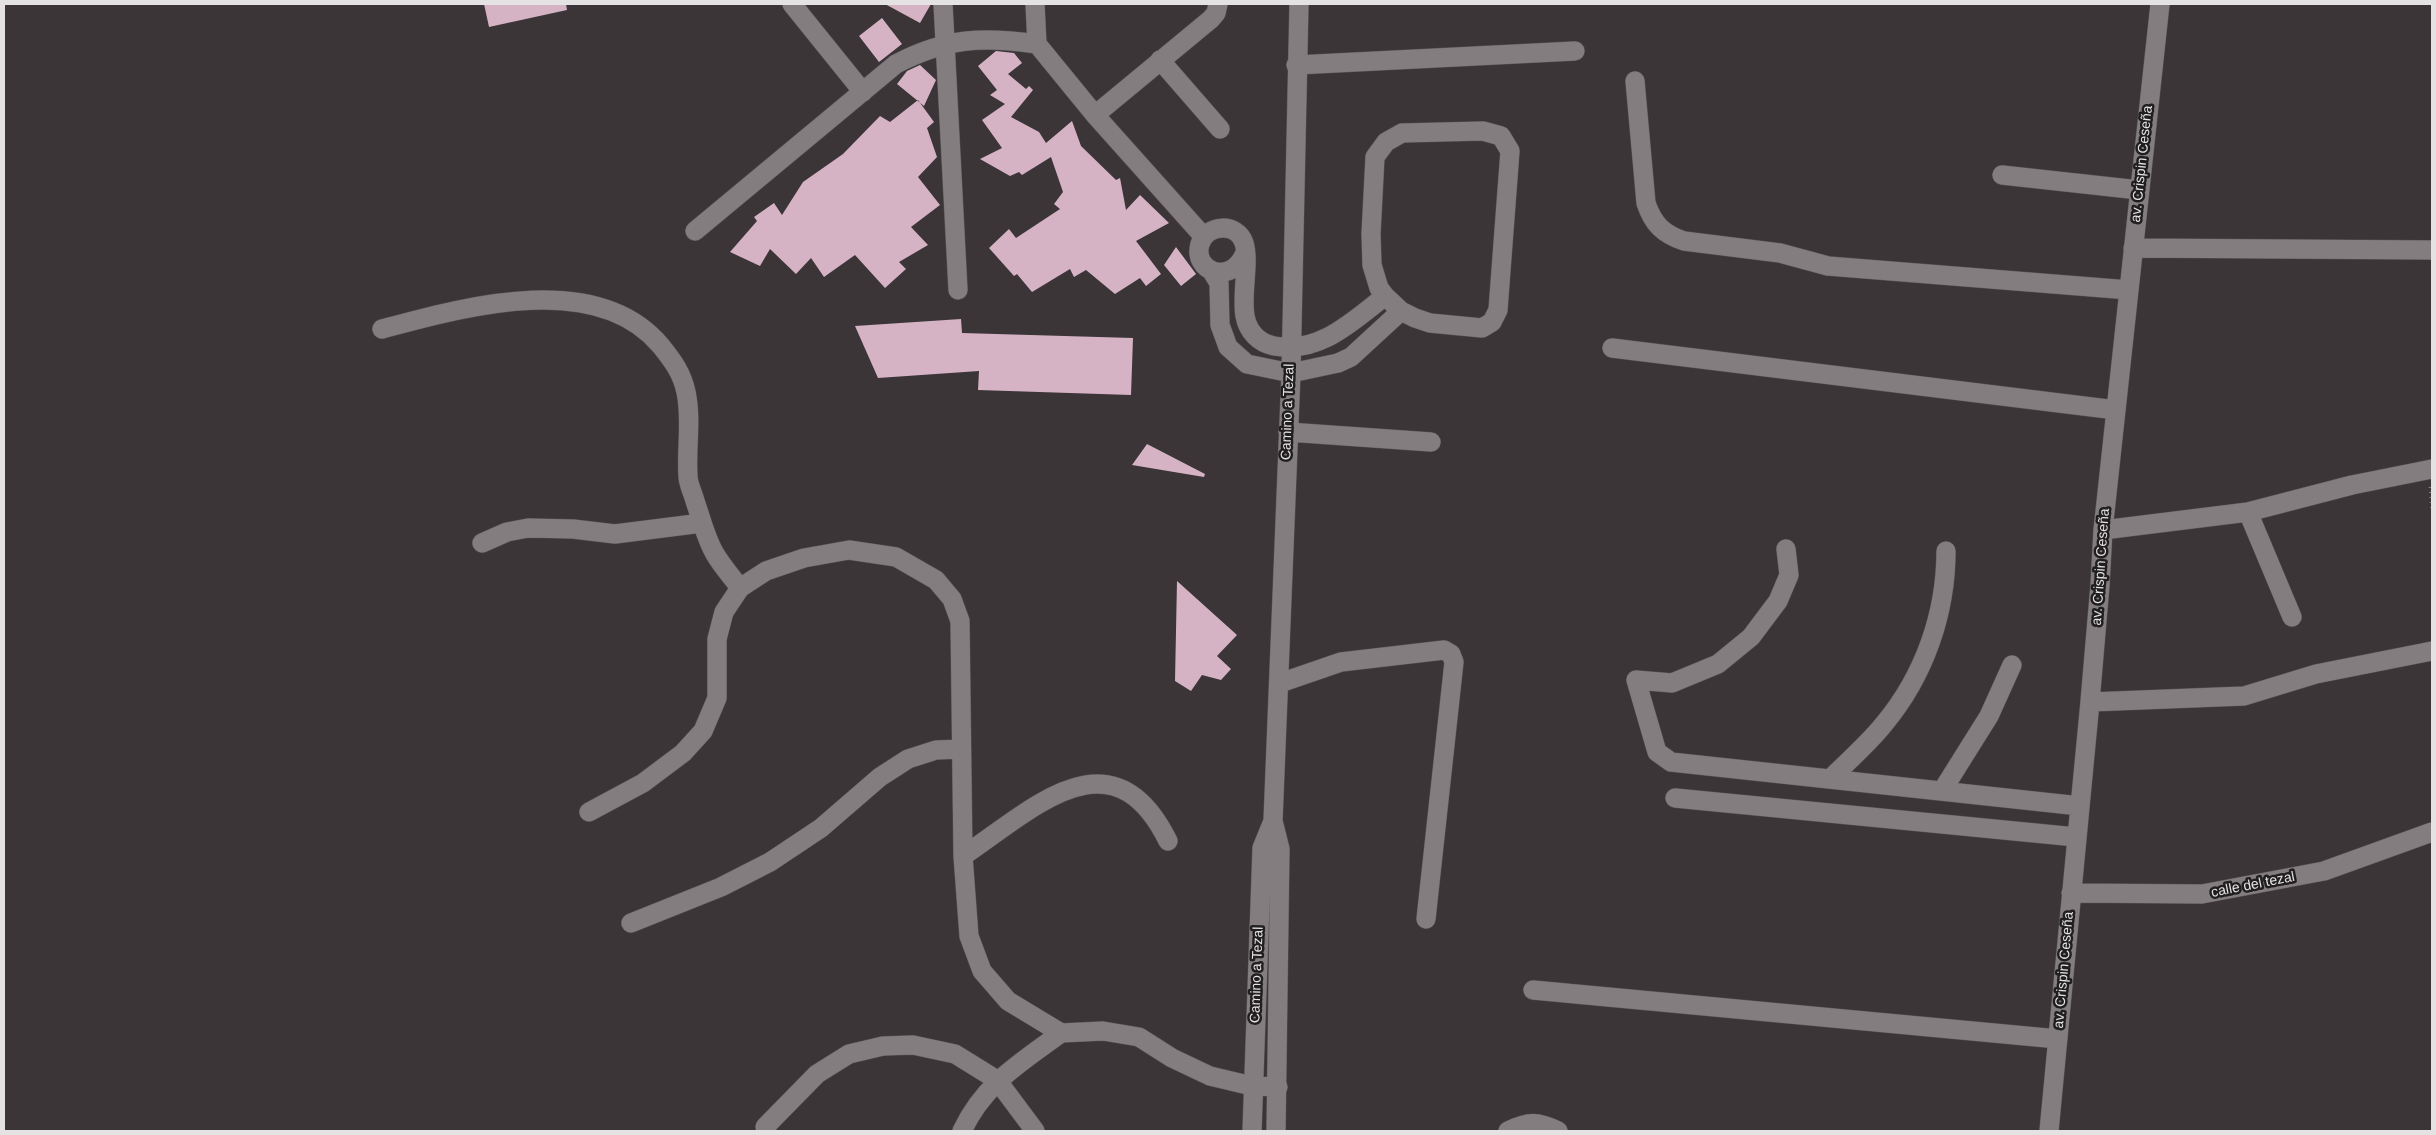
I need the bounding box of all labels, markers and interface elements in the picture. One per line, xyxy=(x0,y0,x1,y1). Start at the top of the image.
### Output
street label: av. Crispin Ceseña xyxy=(2128,105,2156,223)
street label: Camino a Tezal xyxy=(1278,363,1298,461)
street label: av. Crispin Ceseña xyxy=(2089,508,2113,626)
street label: calle del tezal xyxy=(2210,869,2296,901)
street label: av. Crispin Ceseña xyxy=(2051,911,2077,1029)
street label: Camino a Tezal xyxy=(1247,926,1267,1024)

